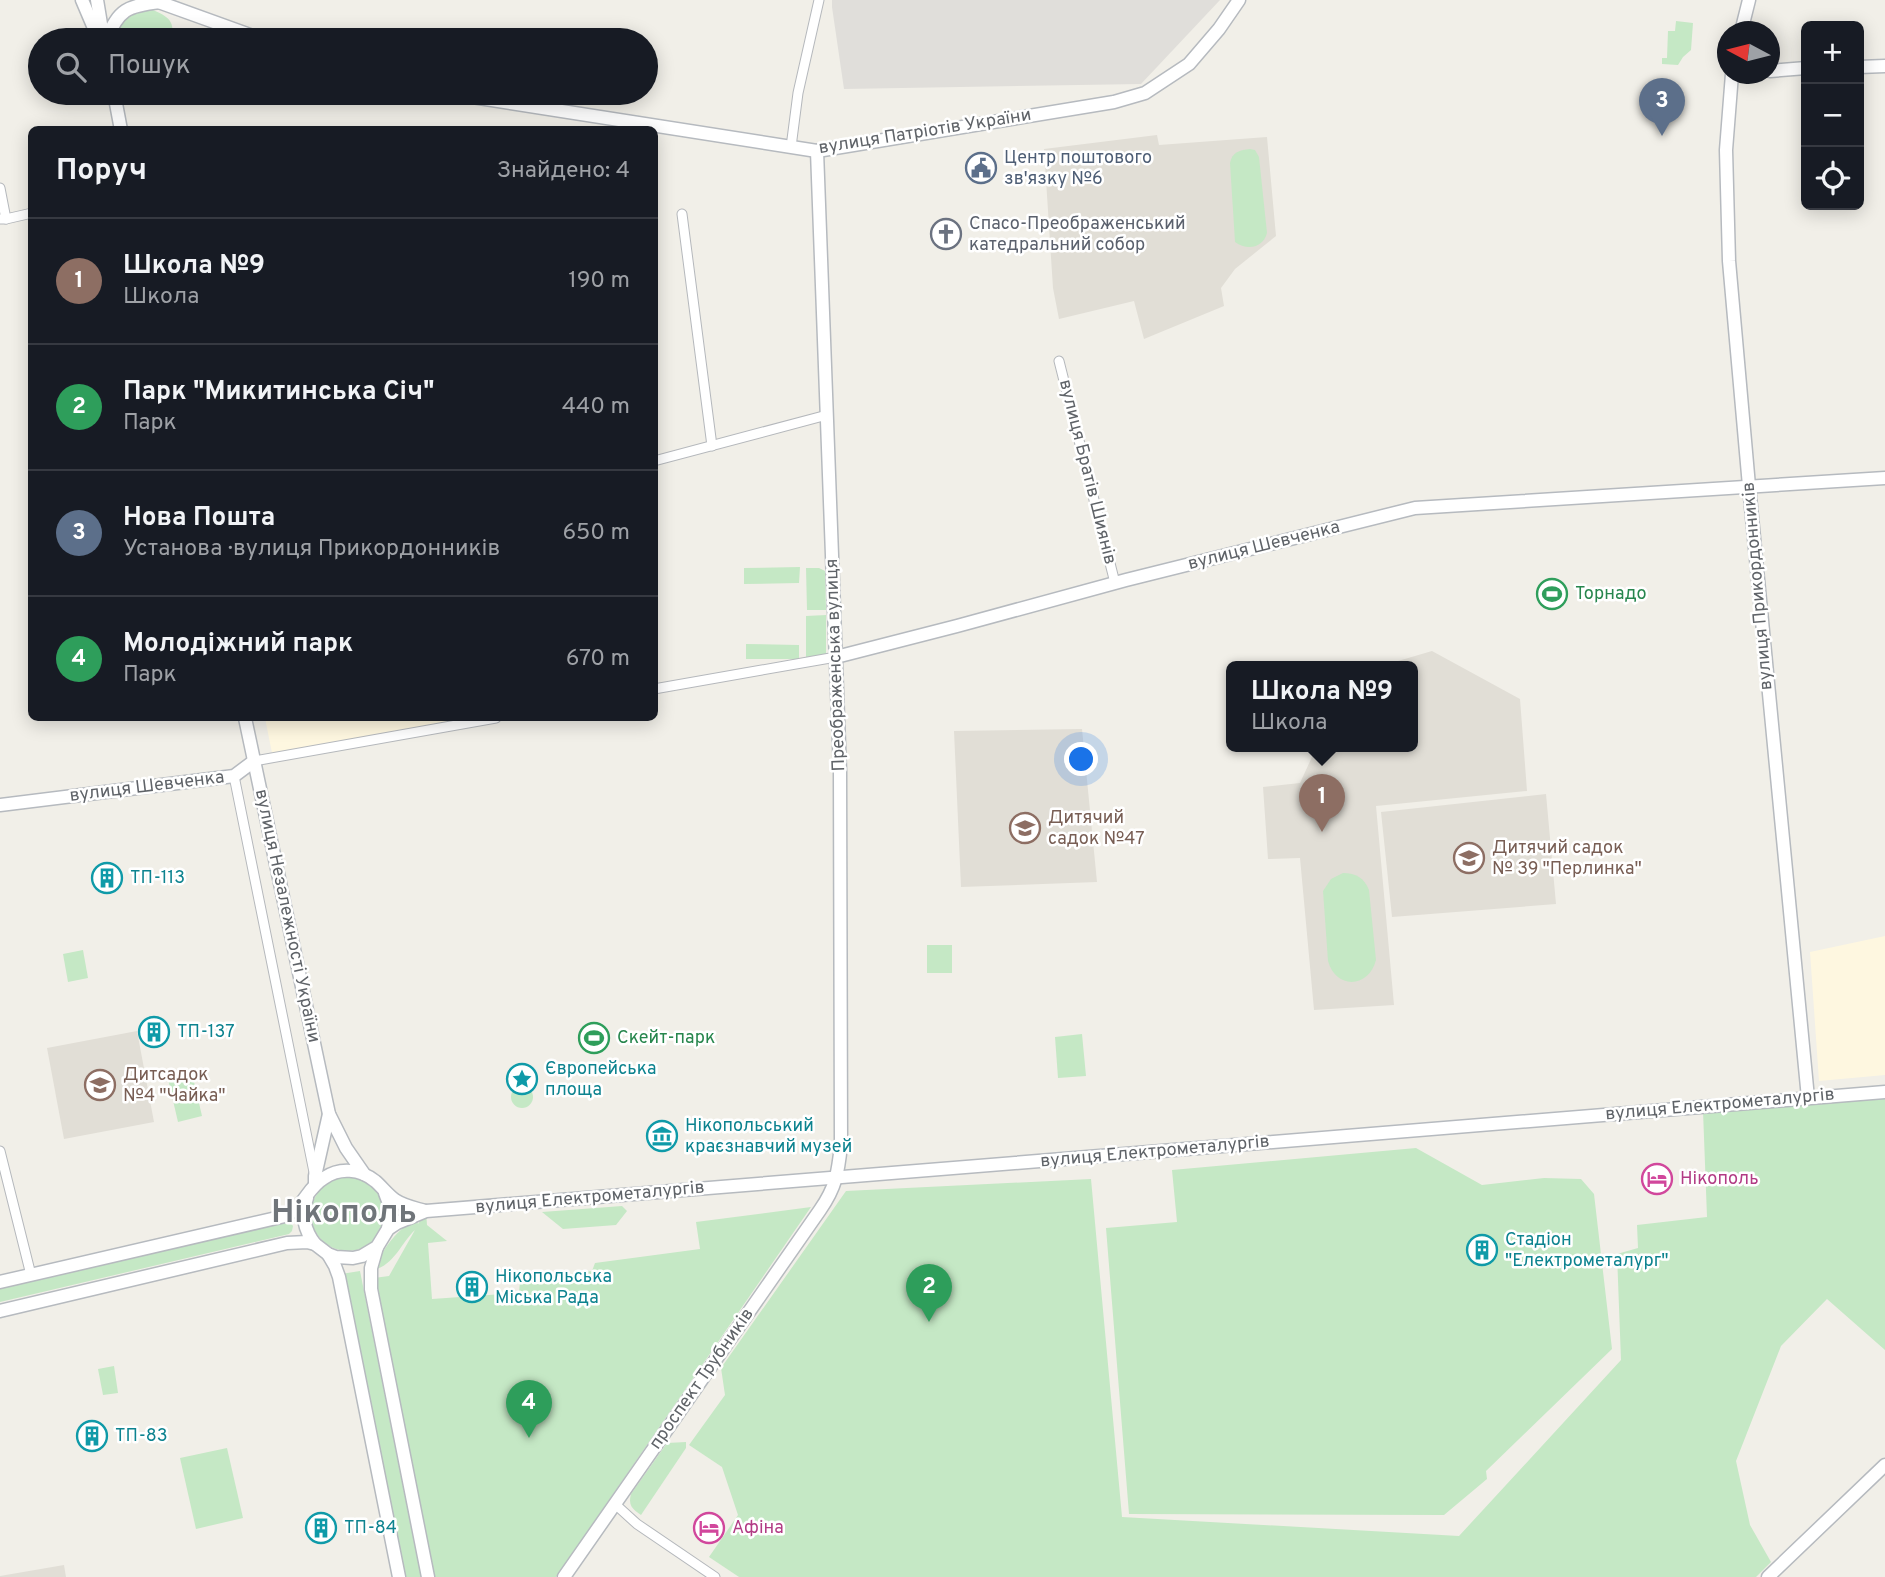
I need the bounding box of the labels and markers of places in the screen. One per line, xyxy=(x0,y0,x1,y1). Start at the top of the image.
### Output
pin: 3 xyxy=(1639,78,1685,136)
place label: Центр поштового зв'язку №6 xyxy=(1004,147,1152,191)
public building icon: Центр поштового зв'язку №6 xyxy=(964,151,998,185)
place label: Спасо-Преображенський катедральний собор xyxy=(969,213,1186,257)
church icon: Спасо-Преображенський катедральний собор xyxy=(929,217,963,251)
sports icon: Торнадо xyxy=(1535,577,1569,611)
place label: Торнадо xyxy=(1575,583,1647,606)
pin: 1 xyxy=(1299,774,1345,832)
place label: Дитячий садок №47 xyxy=(1048,807,1145,851)
school or university icon: Дитячий садок №47 xyxy=(1008,811,1042,845)
place label: Дитячий садок № 39 "Перлинка" xyxy=(1492,837,1642,881)
school or university icon: Дитячий садок № 39 "Перлинка" xyxy=(1452,841,1486,875)
building icon: ТП-113 xyxy=(90,861,124,895)
place label: ТП-113 xyxy=(130,867,185,890)
building icon: ТП-137 xyxy=(137,1015,171,1049)
place label: ТП-137 xyxy=(177,1021,235,1044)
sports icon: Скейт-парк xyxy=(577,1021,611,1055)
place label: Скейт-парк xyxy=(617,1027,715,1050)
place label: Європейська площа xyxy=(545,1058,656,1102)
place icon: Європейська площа xyxy=(505,1062,539,1096)
place label: Дитсадок №4 "Чайка" xyxy=(123,1064,226,1108)
school or university icon: Дитсадок №4 "Чайка" xyxy=(83,1068,117,1102)
place label: Нiкопольський краєзнавчий музей xyxy=(685,1115,852,1159)
museum icon: Нiкопольський краєзнавчий музей xyxy=(645,1119,679,1153)
hotel icon: Нікополь xyxy=(1640,1162,1674,1196)
place label: Нікополь xyxy=(1680,1168,1759,1191)
place label: Стадіон "Електрометалург" xyxy=(1505,1229,1669,1273)
building icon: Стадіон "Електрометалург" xyxy=(1465,1233,1499,1267)
pin: 2 xyxy=(906,1264,952,1322)
place label: Нiкопольська Міська Рада xyxy=(495,1266,612,1310)
building icon: Нiкопольська Міська Рада xyxy=(455,1270,489,1304)
pin: 4 xyxy=(506,1380,552,1438)
building icon: ТП-83 xyxy=(75,1419,109,1453)
place label: ТП-83 xyxy=(115,1425,168,1448)
building icon: ТП-84 xyxy=(304,1511,338,1545)
hotel icon: Афіна xyxy=(692,1511,726,1545)
place label: ТП-84 xyxy=(344,1517,397,1540)
place label: Афіна xyxy=(732,1517,784,1540)

